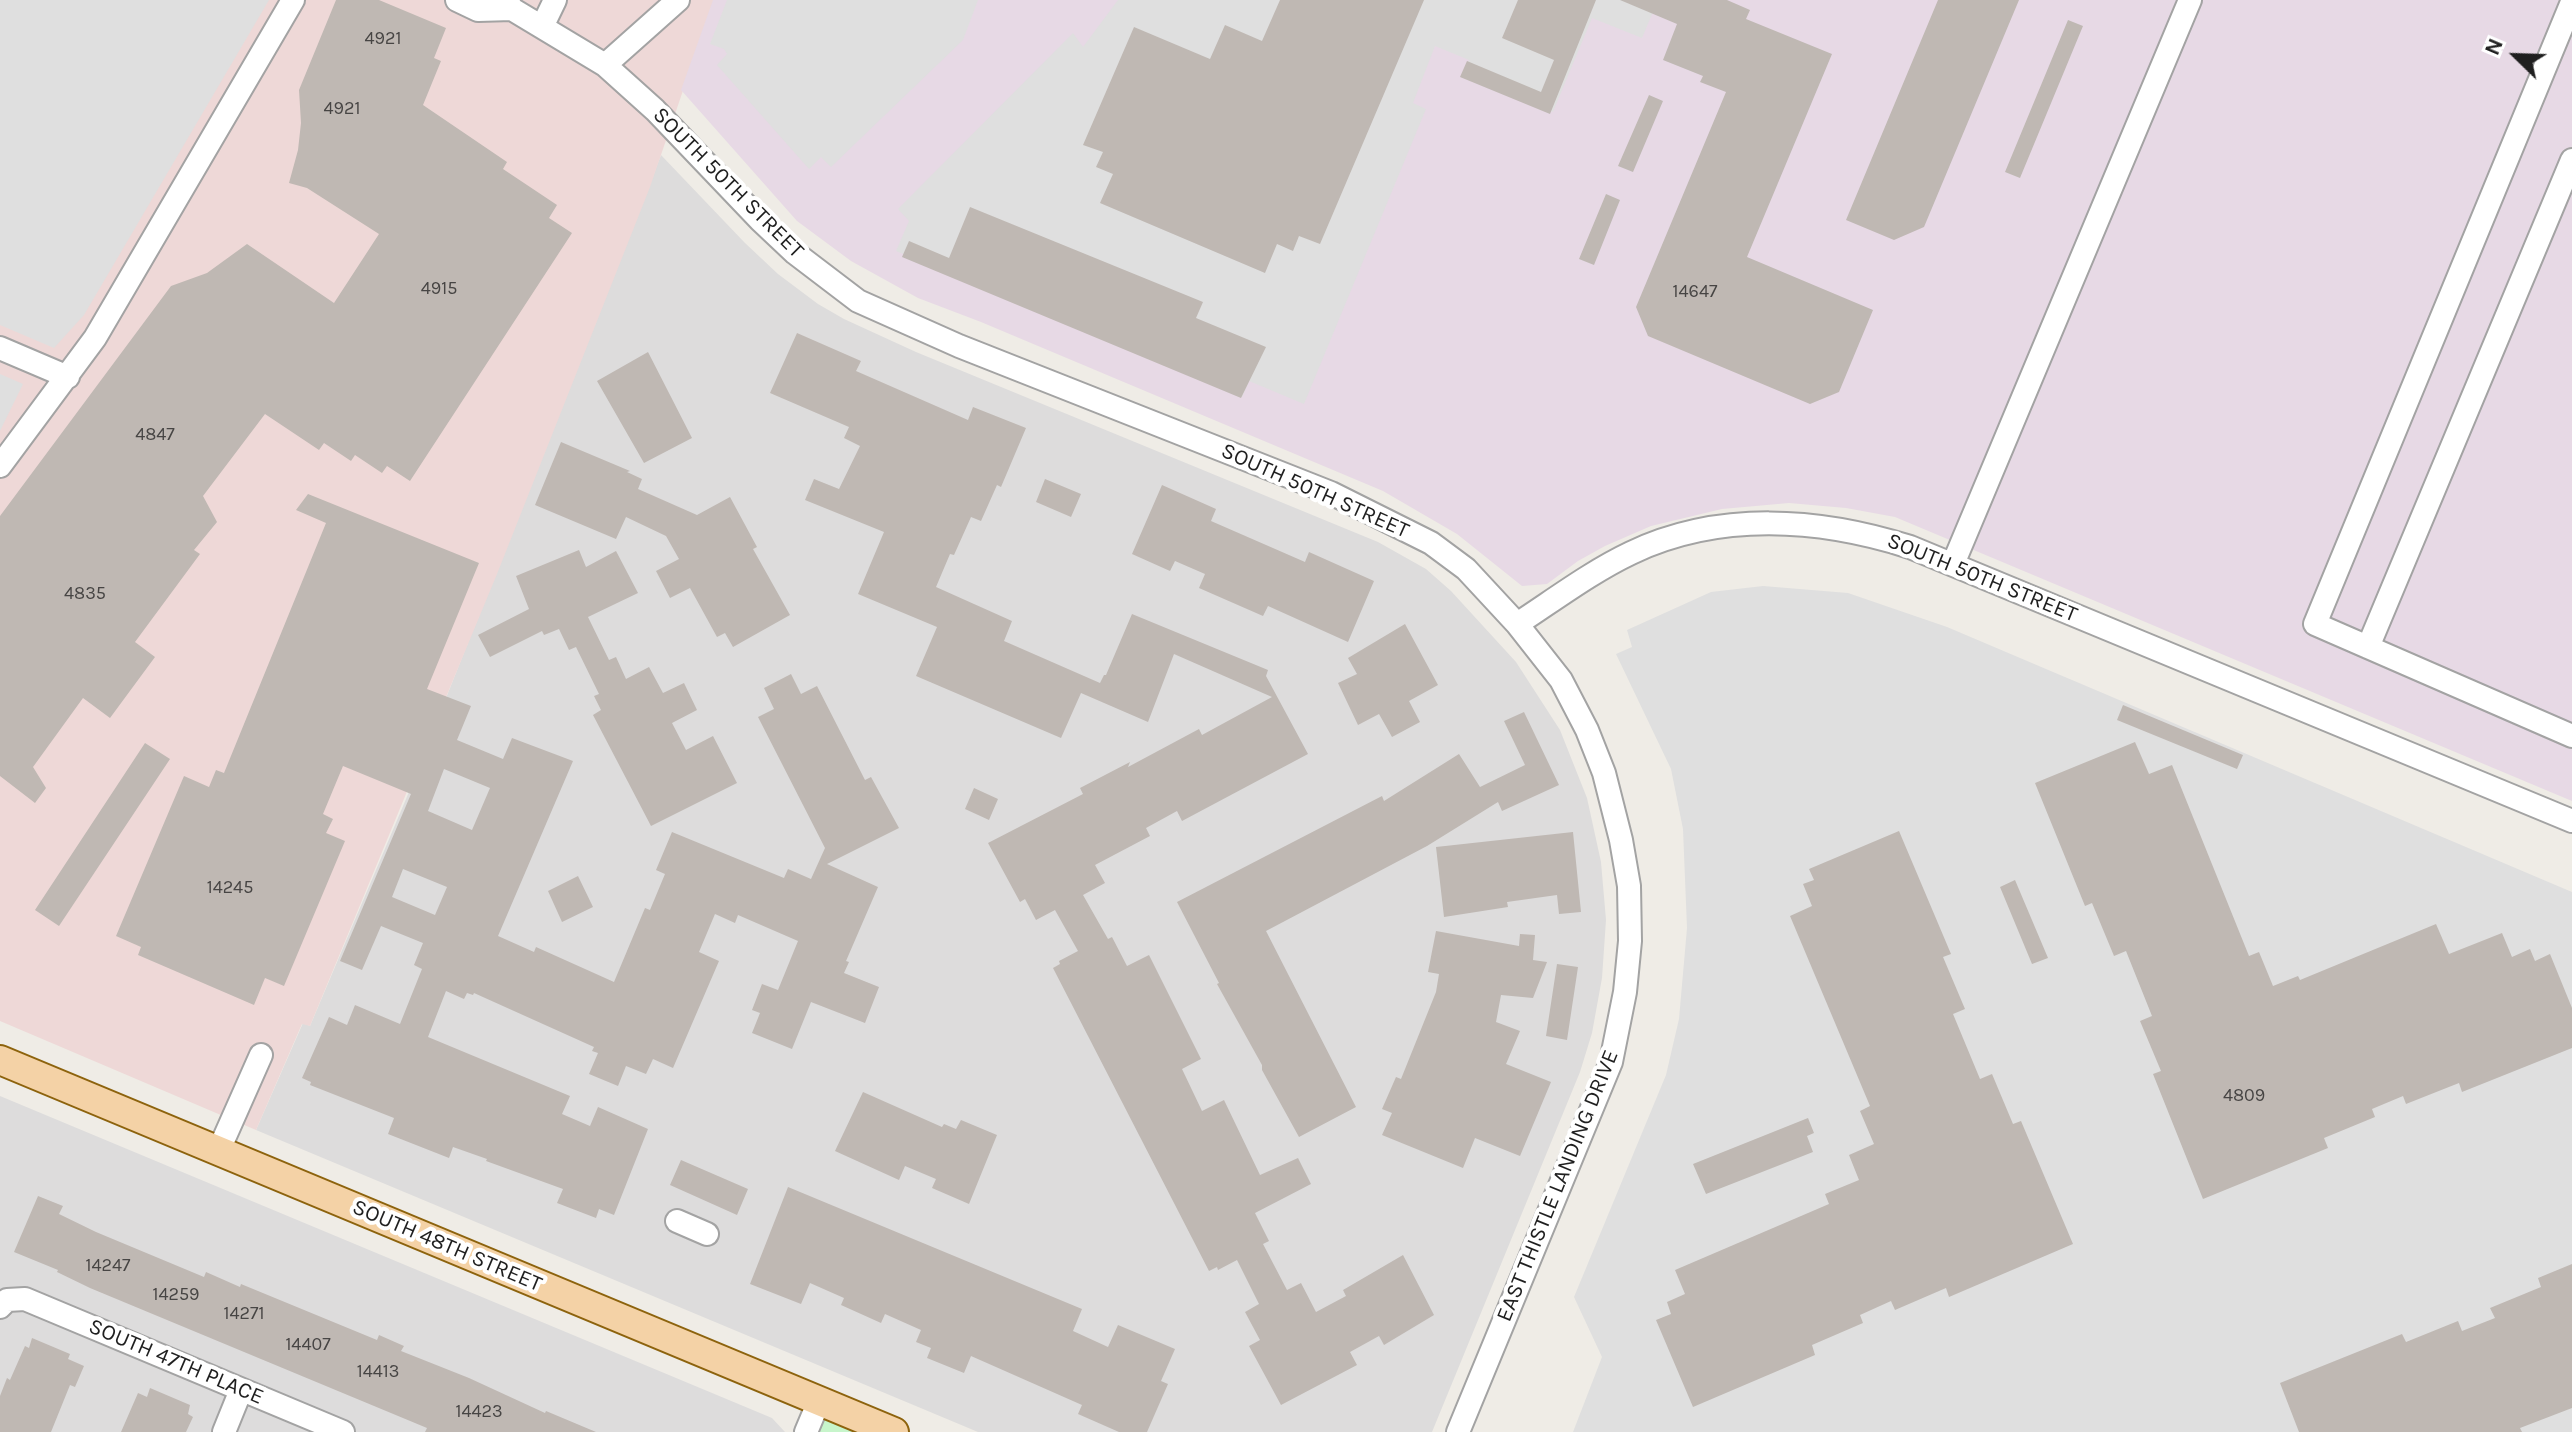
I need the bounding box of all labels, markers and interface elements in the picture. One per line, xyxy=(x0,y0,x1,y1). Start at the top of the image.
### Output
north arrow xyxy=(2476,16,2556,96)
house number: 4921 xyxy=(365,28,401,50)
text: N xyxy=(2479,34,2509,59)
house number: 4921 xyxy=(324,98,360,120)
street label: SOUTH 50TH STREET xyxy=(647,102,809,264)
house number: 4915 xyxy=(421,278,457,300)
house number: 14647 xyxy=(1673,281,1717,303)
house number: 4847 xyxy=(135,424,175,446)
street label: SOUTH 50TH STREET xyxy=(1217,438,1413,544)
street label: SOUTH 50TH STREET xyxy=(1883,528,2081,628)
house number: 4835 xyxy=(64,583,106,605)
house number: 14245 xyxy=(207,877,253,899)
street label: EAST THISTLE LANDING DRIVE xyxy=(1491,1046,1625,1326)
house number: 4809 xyxy=(2223,1085,2265,1107)
street label: SOUTH 48TH STREET xyxy=(348,1194,546,1298)
house number: 14247 xyxy=(86,1255,130,1277)
house number: 14259 xyxy=(152,1284,200,1306)
house number: 14271 xyxy=(224,1303,264,1325)
street label: SOUTH 47TH PLACE xyxy=(85,1313,267,1411)
house number: 14407 xyxy=(285,1334,331,1356)
house number: 14413 xyxy=(357,1361,399,1383)
house number: 14423 xyxy=(455,1401,503,1423)

